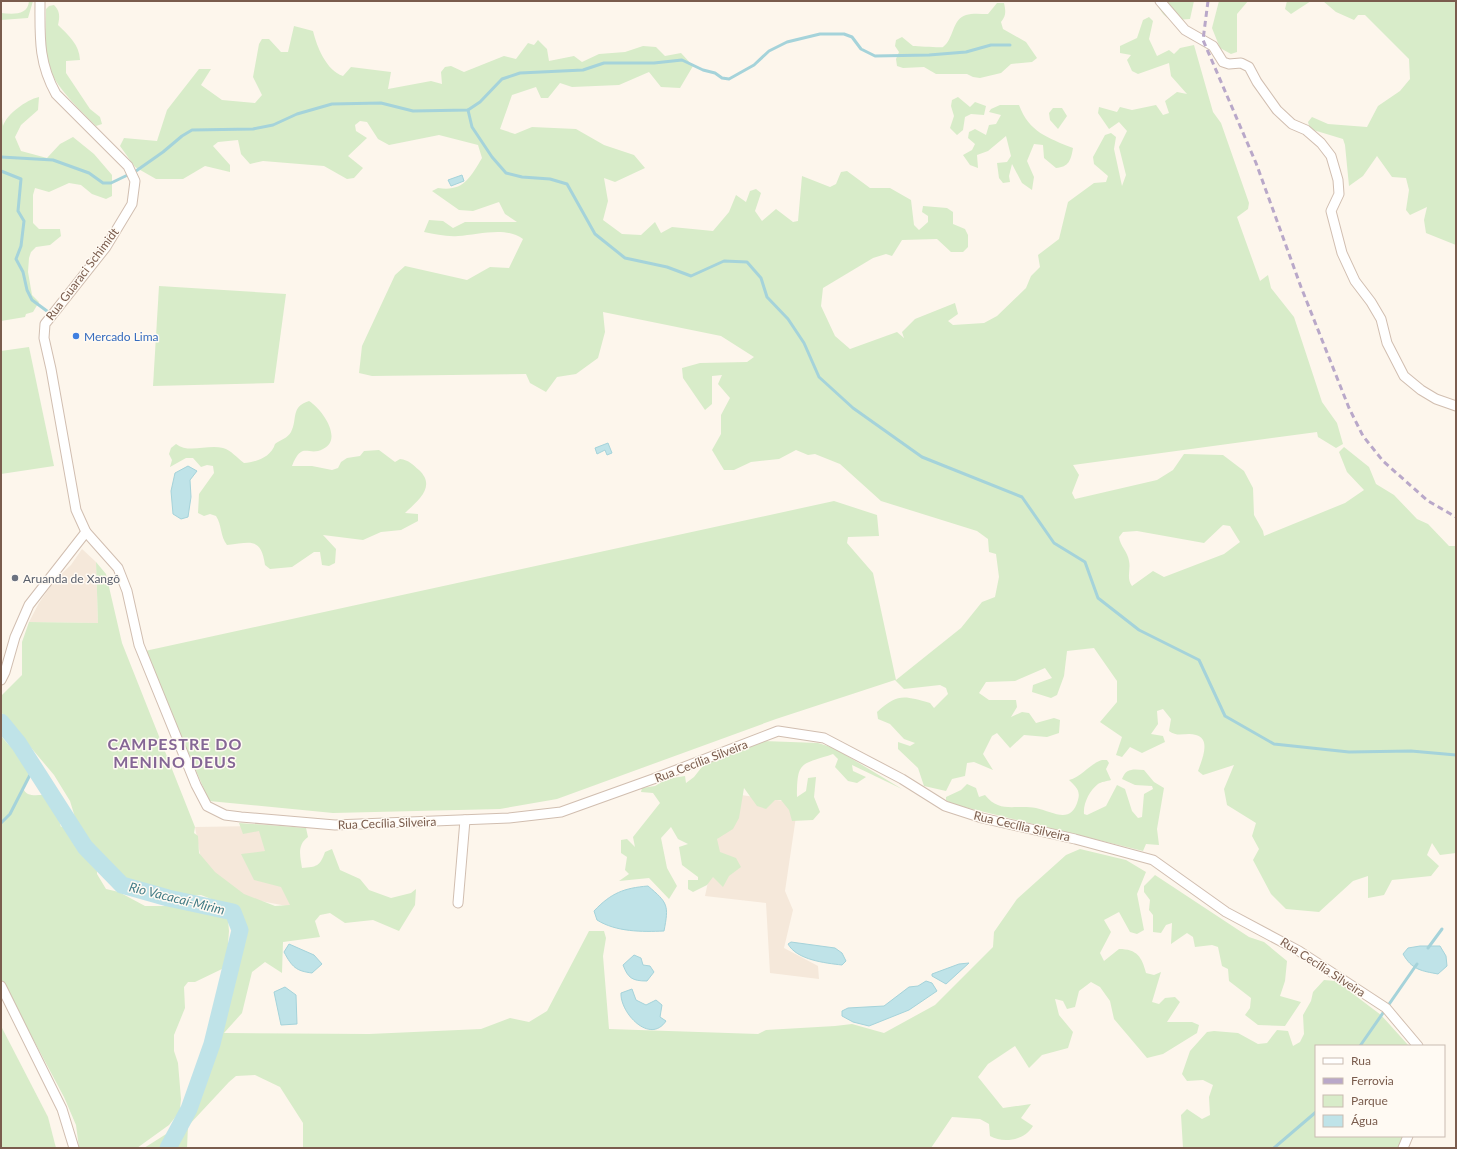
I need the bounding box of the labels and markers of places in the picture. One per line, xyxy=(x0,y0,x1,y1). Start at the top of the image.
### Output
place label: Mercado Lima xyxy=(84,329,159,344)
marker: Mercado Lima xyxy=(71,331,81,341)
place label: Aruanda de Xangô xyxy=(23,571,120,586)
marker: Aruanda de Xangô xyxy=(10,573,20,583)

